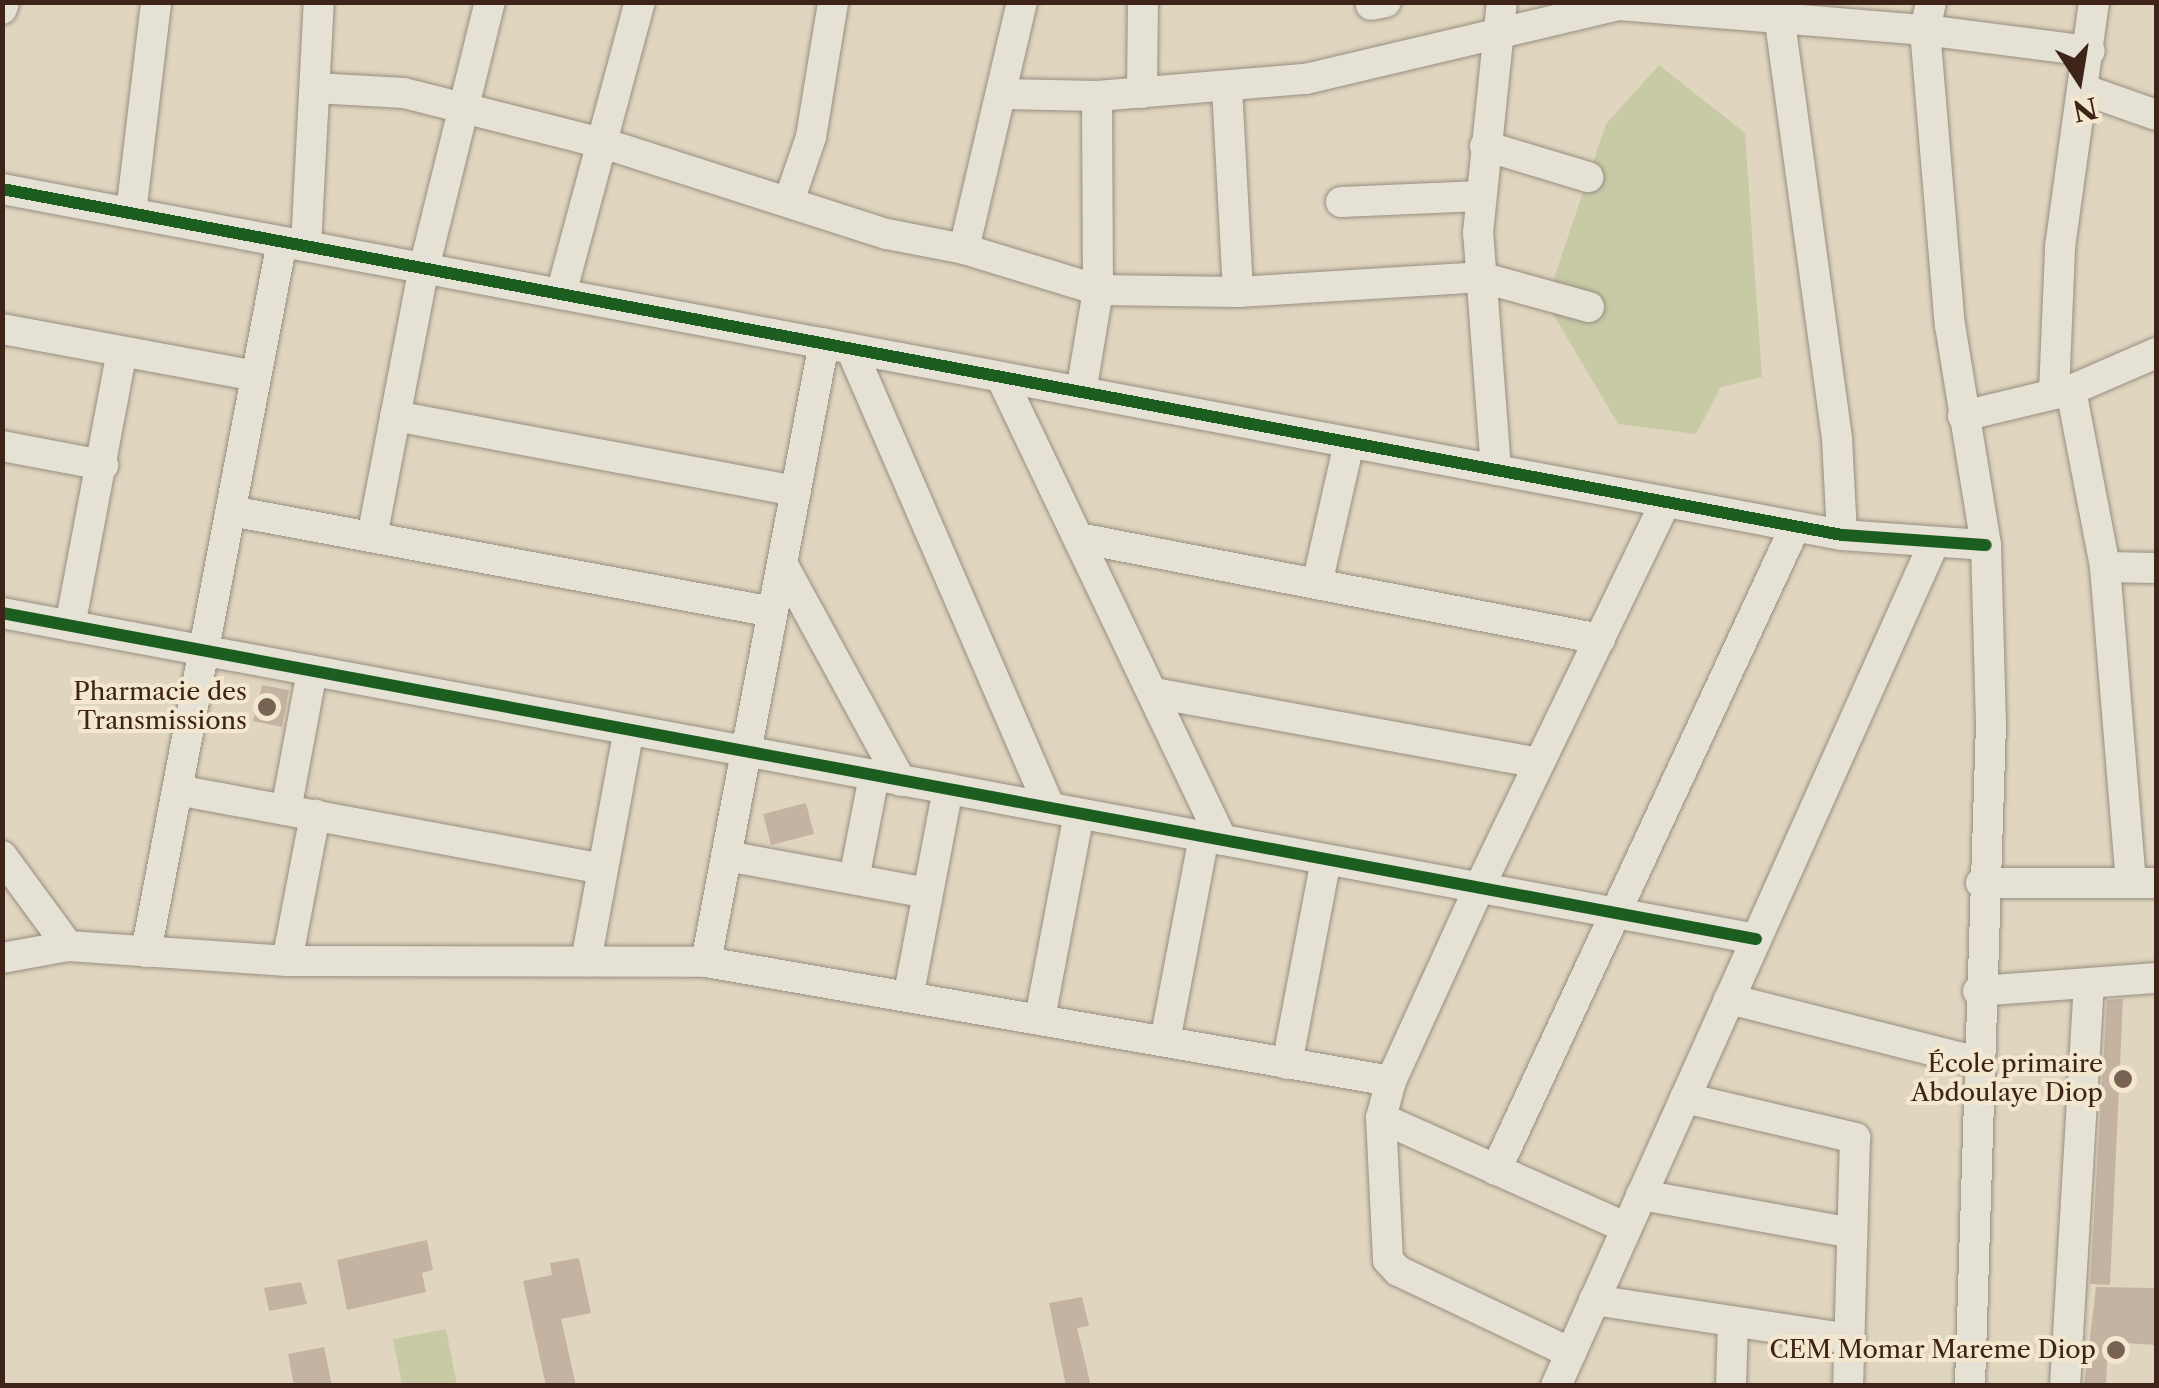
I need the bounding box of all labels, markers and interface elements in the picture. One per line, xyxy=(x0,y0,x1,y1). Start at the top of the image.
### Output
north arrow xyxy=(2029,30,2129,130)
text: N xyxy=(2070,90,2101,129)
place label: Pharmacie des Transmissions xyxy=(73,678,247,737)
marker: Pharmacie des Transmissions xyxy=(256,696,278,718)
place label: École primaire Abdoulaye Diop xyxy=(1911,1050,2103,1109)
marker: École primaire Abdoulaye Diop xyxy=(2112,1068,2134,1090)
place label: CEM Momar Mareme Diop xyxy=(1769,1335,2096,1365)
marker: CEM Momar Mareme Diop xyxy=(2105,1339,2127,1361)

